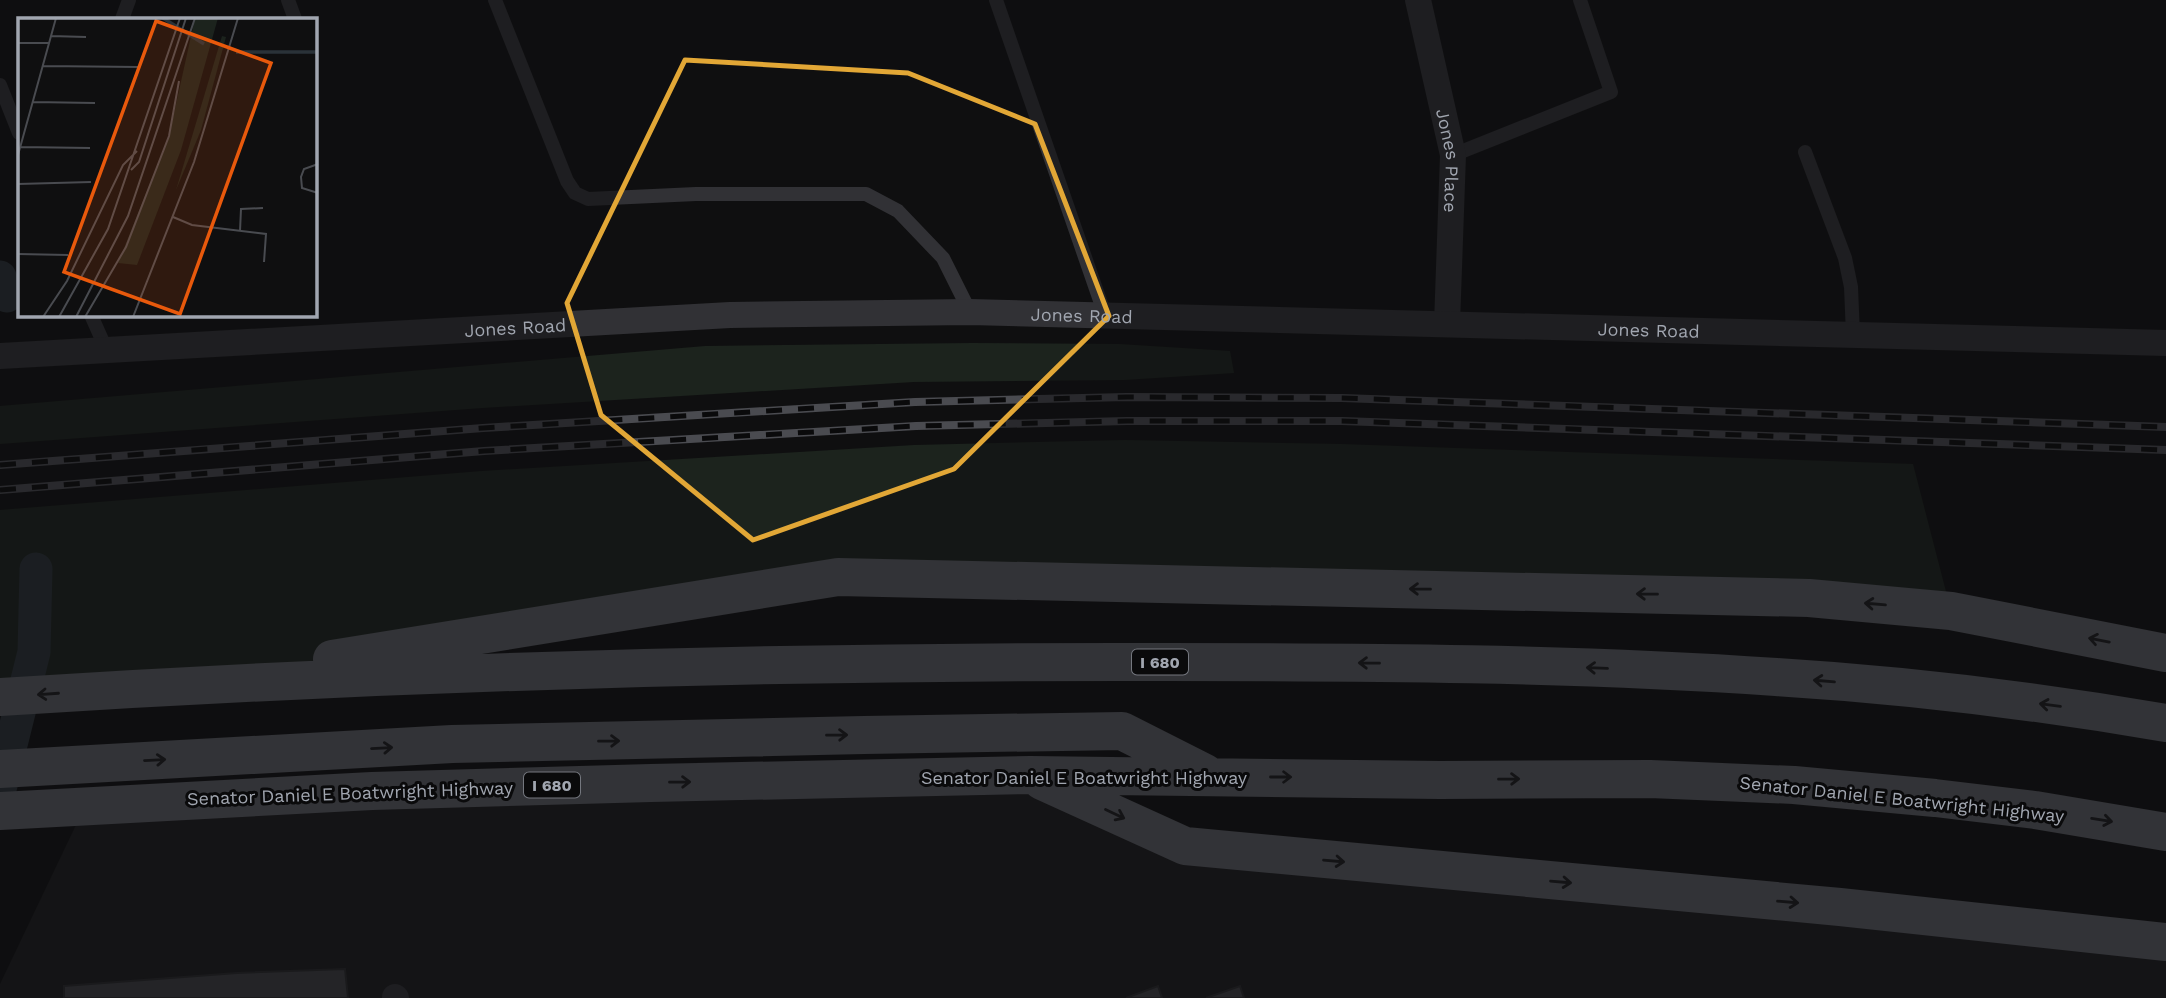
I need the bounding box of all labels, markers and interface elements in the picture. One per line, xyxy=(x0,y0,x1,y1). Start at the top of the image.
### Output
inset map xyxy=(18,18,317,317)
street label: Jones Place xyxy=(1432,106,1464,213)
street label: Jones Road xyxy=(1031,303,1133,327)
street label: Jones Road xyxy=(464,314,567,340)
street label: Jones Road xyxy=(1597,318,1700,341)
one-way arrow xyxy=(1409,582,1432,595)
one-way arrow xyxy=(1636,588,1659,601)
one-way arrow xyxy=(1864,597,1886,610)
one-way arrow xyxy=(2088,632,2111,646)
road number: I 680 xyxy=(1132,650,1188,674)
one-way arrow xyxy=(1358,657,1381,670)
one-way arrow xyxy=(1586,662,1609,675)
one-way arrow xyxy=(1813,674,1836,687)
one-way arrow xyxy=(37,688,60,701)
one-way arrow xyxy=(2039,699,2062,712)
one-way arrow xyxy=(825,729,848,742)
one-way arrow xyxy=(598,734,621,747)
one-way arrow xyxy=(370,741,393,754)
one-way arrow xyxy=(143,753,166,766)
street label: Senator Daniel E Boatwright Highway xyxy=(921,767,1248,788)
one-way arrow xyxy=(1270,770,1293,784)
road number: I 680 xyxy=(524,772,580,798)
one-way arrow xyxy=(1497,772,1520,786)
street label: Senator Daniel E Boatwright Highway xyxy=(1739,772,2066,827)
one-way arrow xyxy=(668,775,691,789)
street label: Senator Daniel E Boatwright Highway xyxy=(187,777,514,809)
one-way arrow xyxy=(1104,808,1125,821)
one-way arrow xyxy=(2090,814,2113,827)
one-way arrow xyxy=(1323,855,1345,868)
one-way arrow xyxy=(1549,876,1572,889)
one-way arrow xyxy=(1776,896,1798,909)

